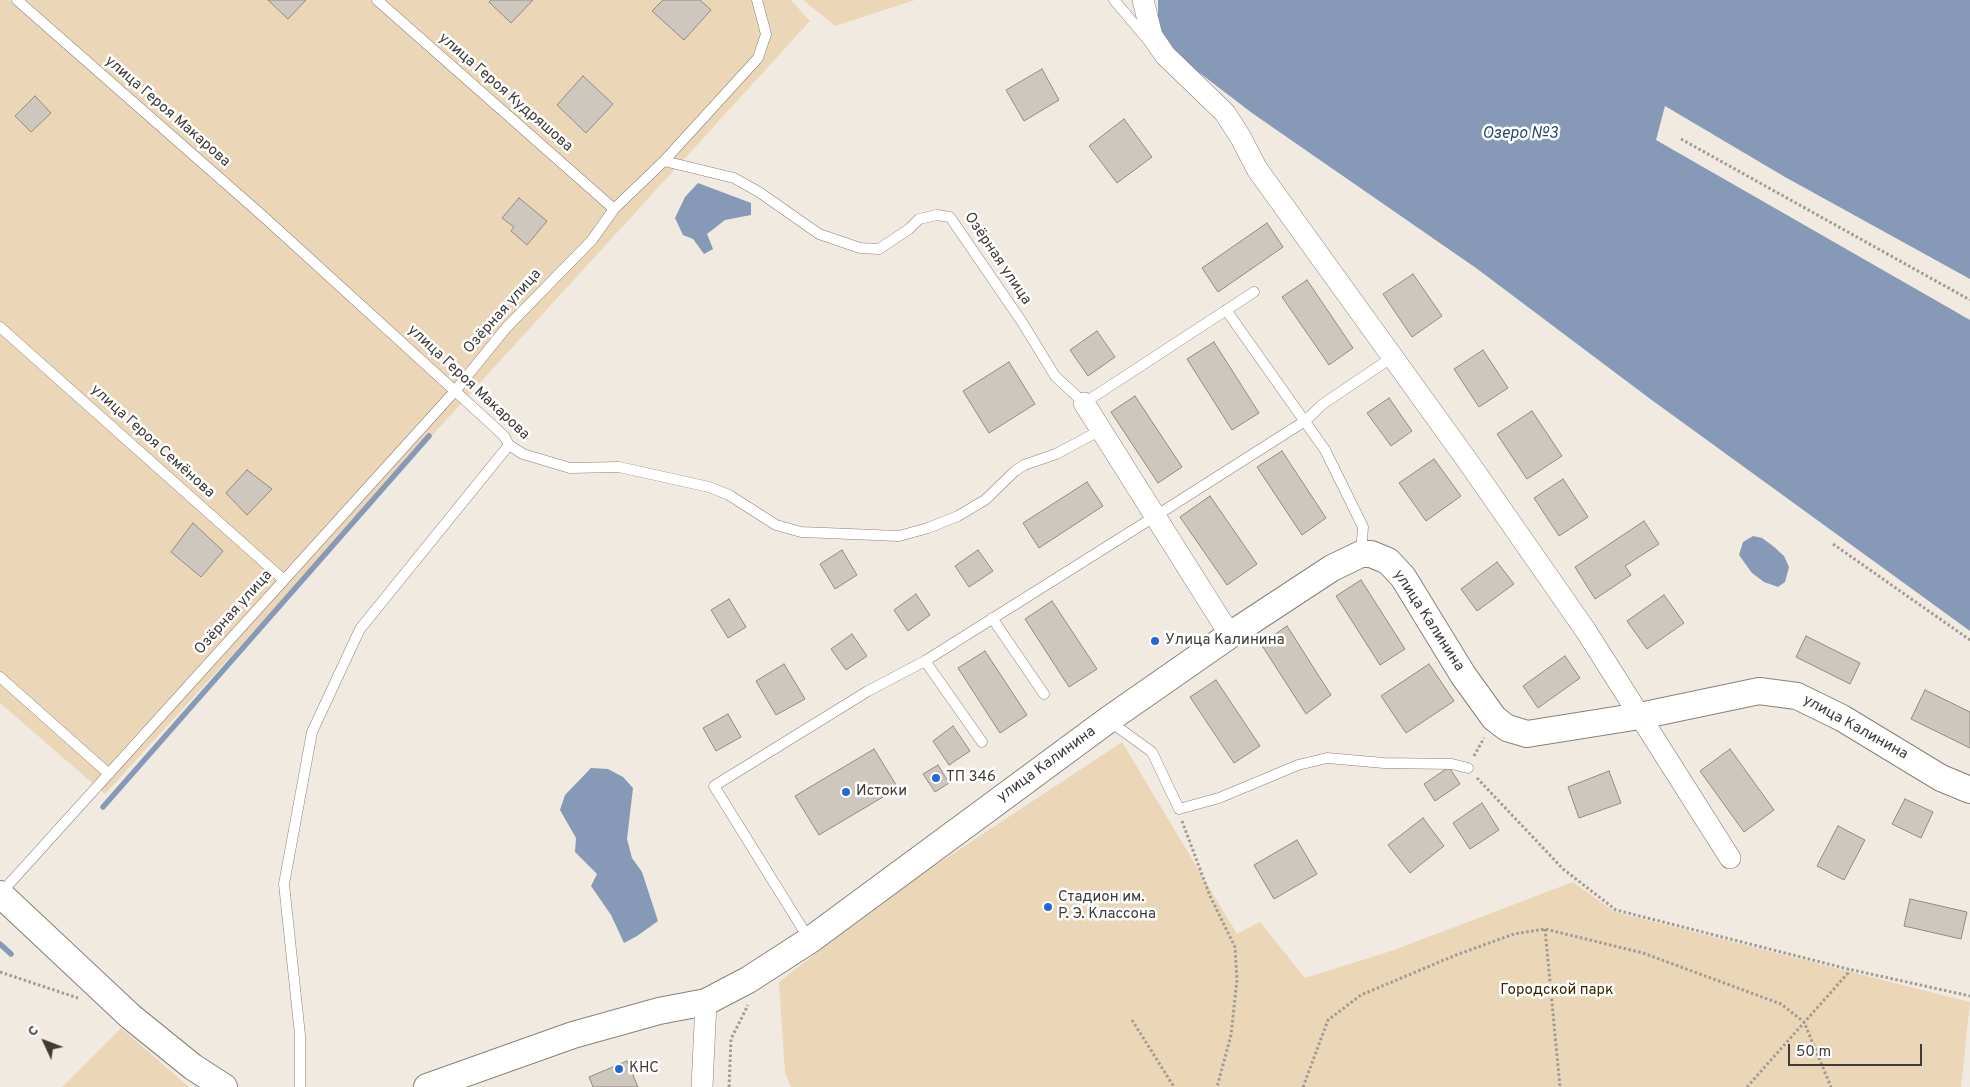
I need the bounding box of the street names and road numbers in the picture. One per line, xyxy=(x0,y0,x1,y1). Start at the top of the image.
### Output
street label: улица Героя Кудряшова xyxy=(434,30,576,156)
street label: улица Героя Макарова xyxy=(101,53,233,171)
street label: Озёрная улица xyxy=(959,209,1035,309)
street label: Озёрная улица xyxy=(460,266,546,358)
street label: улица Героя Макарова xyxy=(403,322,533,444)
street label: улица Героя Семёнова xyxy=(86,381,218,503)
street label: Озёрная улица xyxy=(191,567,277,659)
street label: улица Калинина xyxy=(1388,567,1468,675)
street label: улица Калинина xyxy=(1799,692,1911,764)
street label: улица Калинина xyxy=(994,723,1100,807)

